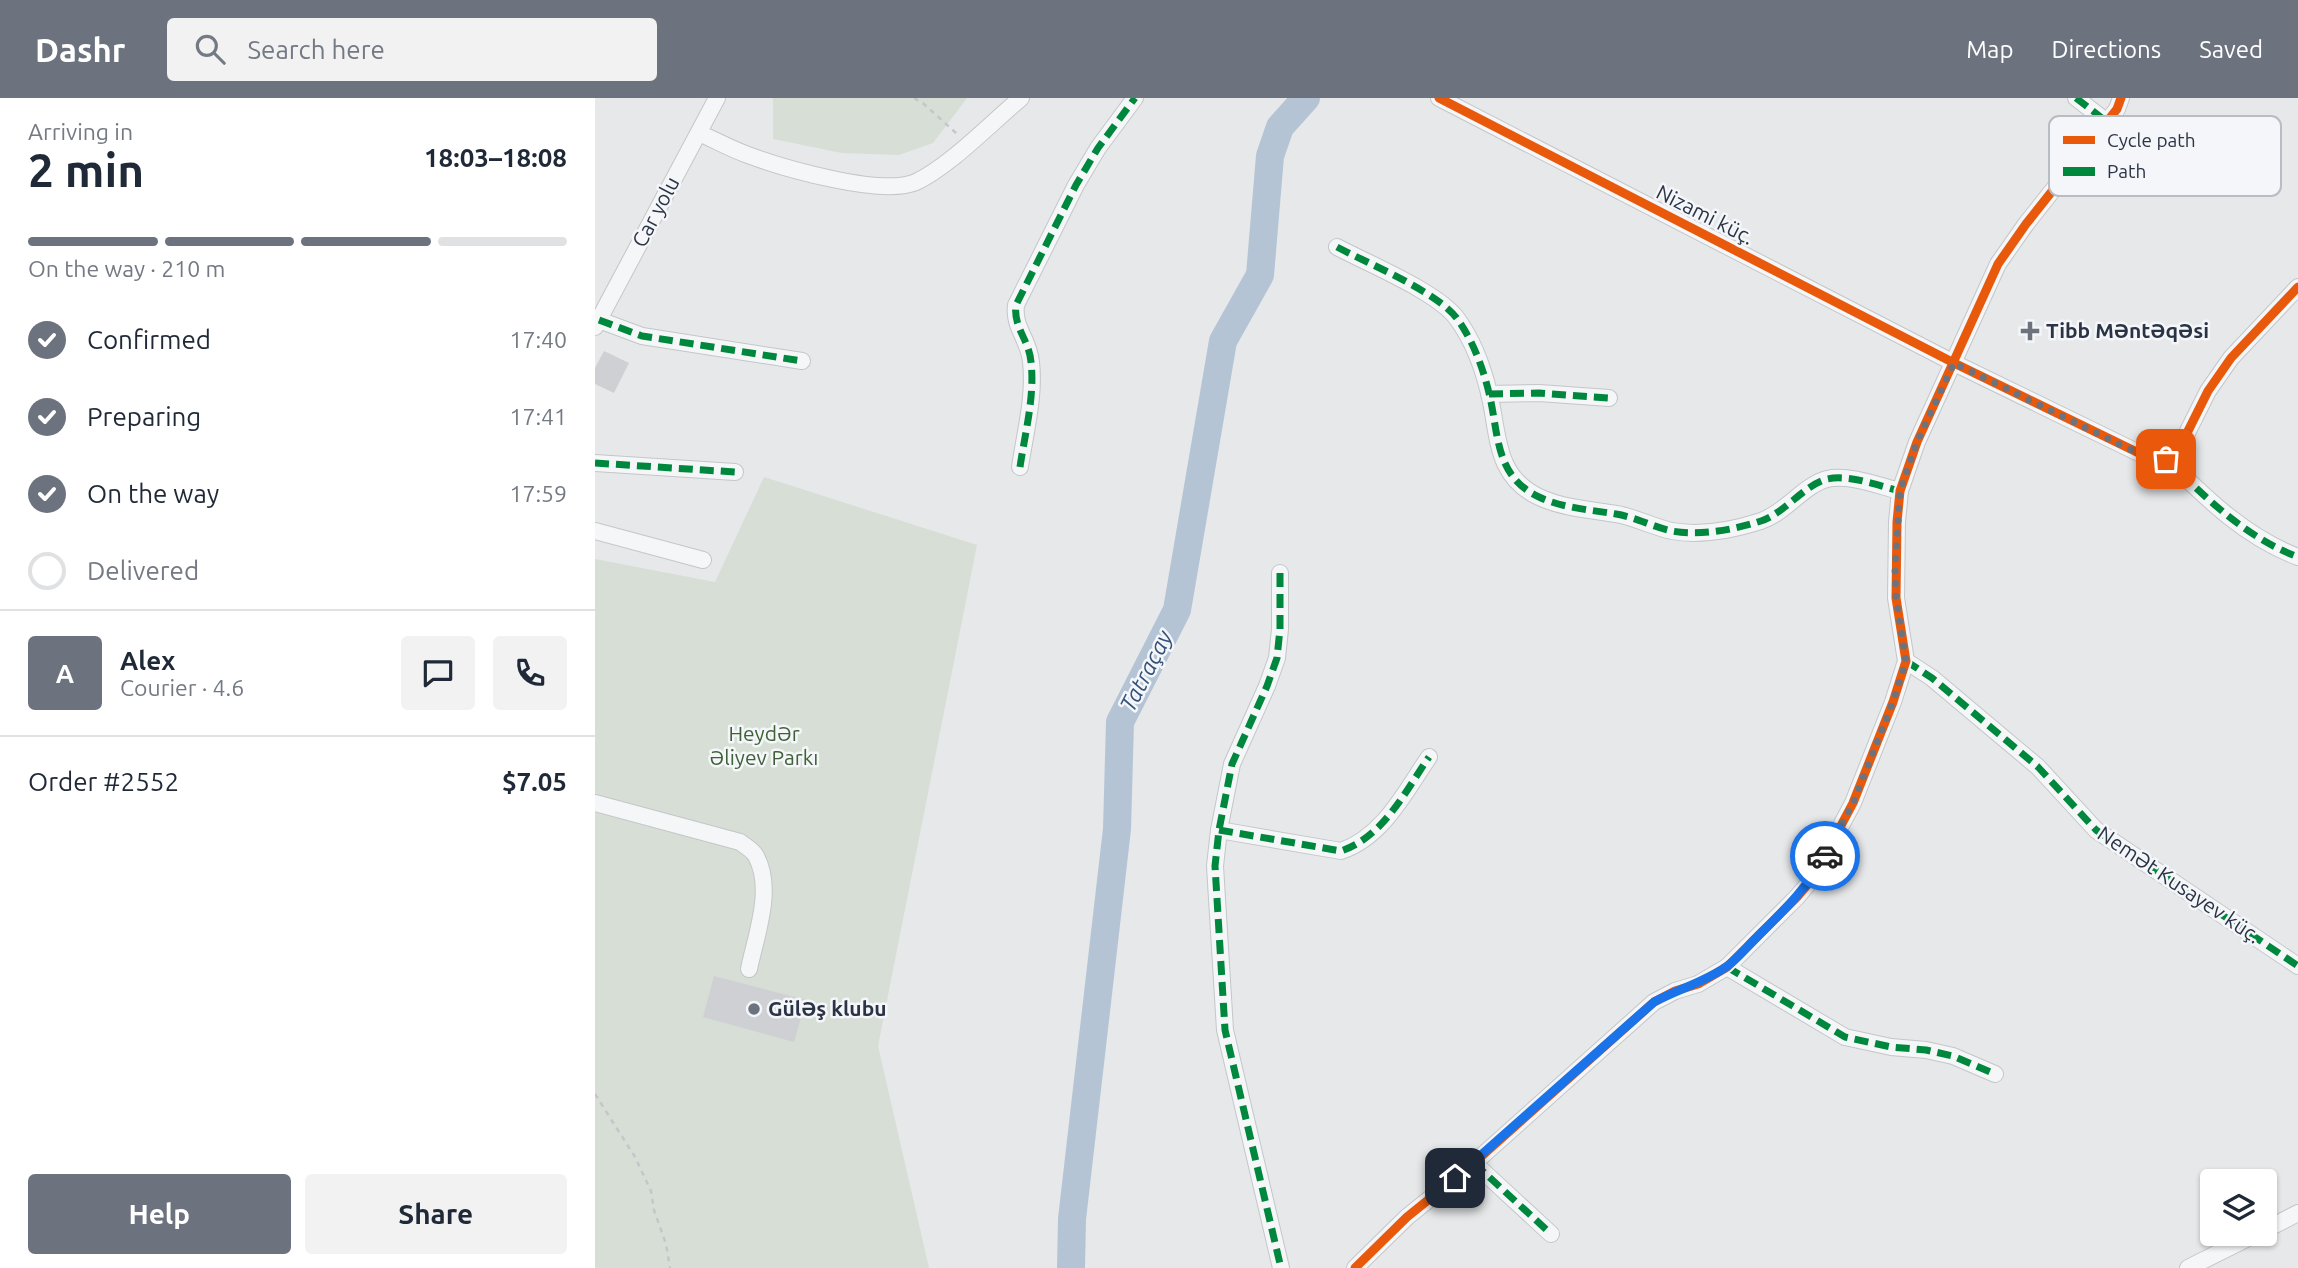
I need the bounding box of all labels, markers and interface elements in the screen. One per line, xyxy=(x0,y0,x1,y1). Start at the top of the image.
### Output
search box xyxy=(167,18,657,81)
icon: search xyxy=(191,30,229,68)
text: Dashr xyxy=(35,31,125,68)
text: Search here xyxy=(247,35,385,64)
text: Map xyxy=(1966,36,2013,63)
text: Directions xyxy=(2051,36,2161,63)
text: Saved xyxy=(2199,36,2263,63)
legend xyxy=(2049,116,2281,196)
text: Arriving in xyxy=(28,119,133,144)
text: Cycle path xyxy=(2107,129,2196,151)
text: 18:03–18:08 xyxy=(424,143,567,172)
text: 2 min xyxy=(28,144,144,196)
text: Path xyxy=(2107,160,2146,182)
street label: Car yolu xyxy=(627,172,684,251)
street label: Nizami küç. xyxy=(1653,179,1758,249)
text: On the way · 210 m xyxy=(28,256,225,281)
place label: Tibb Məntəqəsi xyxy=(2046,318,2209,342)
icon: check xyxy=(28,321,66,359)
marker: Tibb Məntəqəsi xyxy=(2020,321,2040,341)
text: Confirmed xyxy=(87,325,211,354)
text: 17:40 xyxy=(509,327,567,352)
icon: check xyxy=(28,398,66,436)
text: Preparing xyxy=(87,402,201,431)
text: 17:41 xyxy=(509,404,567,429)
pin xyxy=(2136,429,2196,489)
icon: bag xyxy=(2147,440,2185,478)
icon: check xyxy=(28,475,66,513)
text: On the way xyxy=(87,479,219,508)
text: 17:59 xyxy=(509,481,567,506)
text: Delivered xyxy=(87,556,199,585)
water label: Tatraçay xyxy=(1115,625,1177,715)
button: chat xyxy=(401,636,475,710)
button: phone xyxy=(493,636,567,710)
text: Alex xyxy=(120,646,175,675)
text: A xyxy=(56,659,74,688)
text: Courier · 4.6 xyxy=(120,675,244,700)
park label: Heydər Əliyev Parkı xyxy=(710,721,818,769)
text: Order #2552 xyxy=(28,767,179,796)
text: $7.05 xyxy=(502,767,567,796)
courier xyxy=(1790,821,1860,891)
street label: Nemət Kusayev küç. xyxy=(2093,821,2266,948)
icon: car xyxy=(1806,837,1844,875)
place label: Güləş klubu xyxy=(768,996,887,1020)
marker: Güləş klubu xyxy=(746,1001,762,1017)
pin xyxy=(1425,1148,1485,1208)
icon: home xyxy=(1436,1159,1474,1197)
map controls xyxy=(2200,1169,2277,1246)
button: layers xyxy=(2200,1169,2277,1246)
button: Help xyxy=(28,1174,291,1254)
button: Share xyxy=(305,1174,567,1254)

